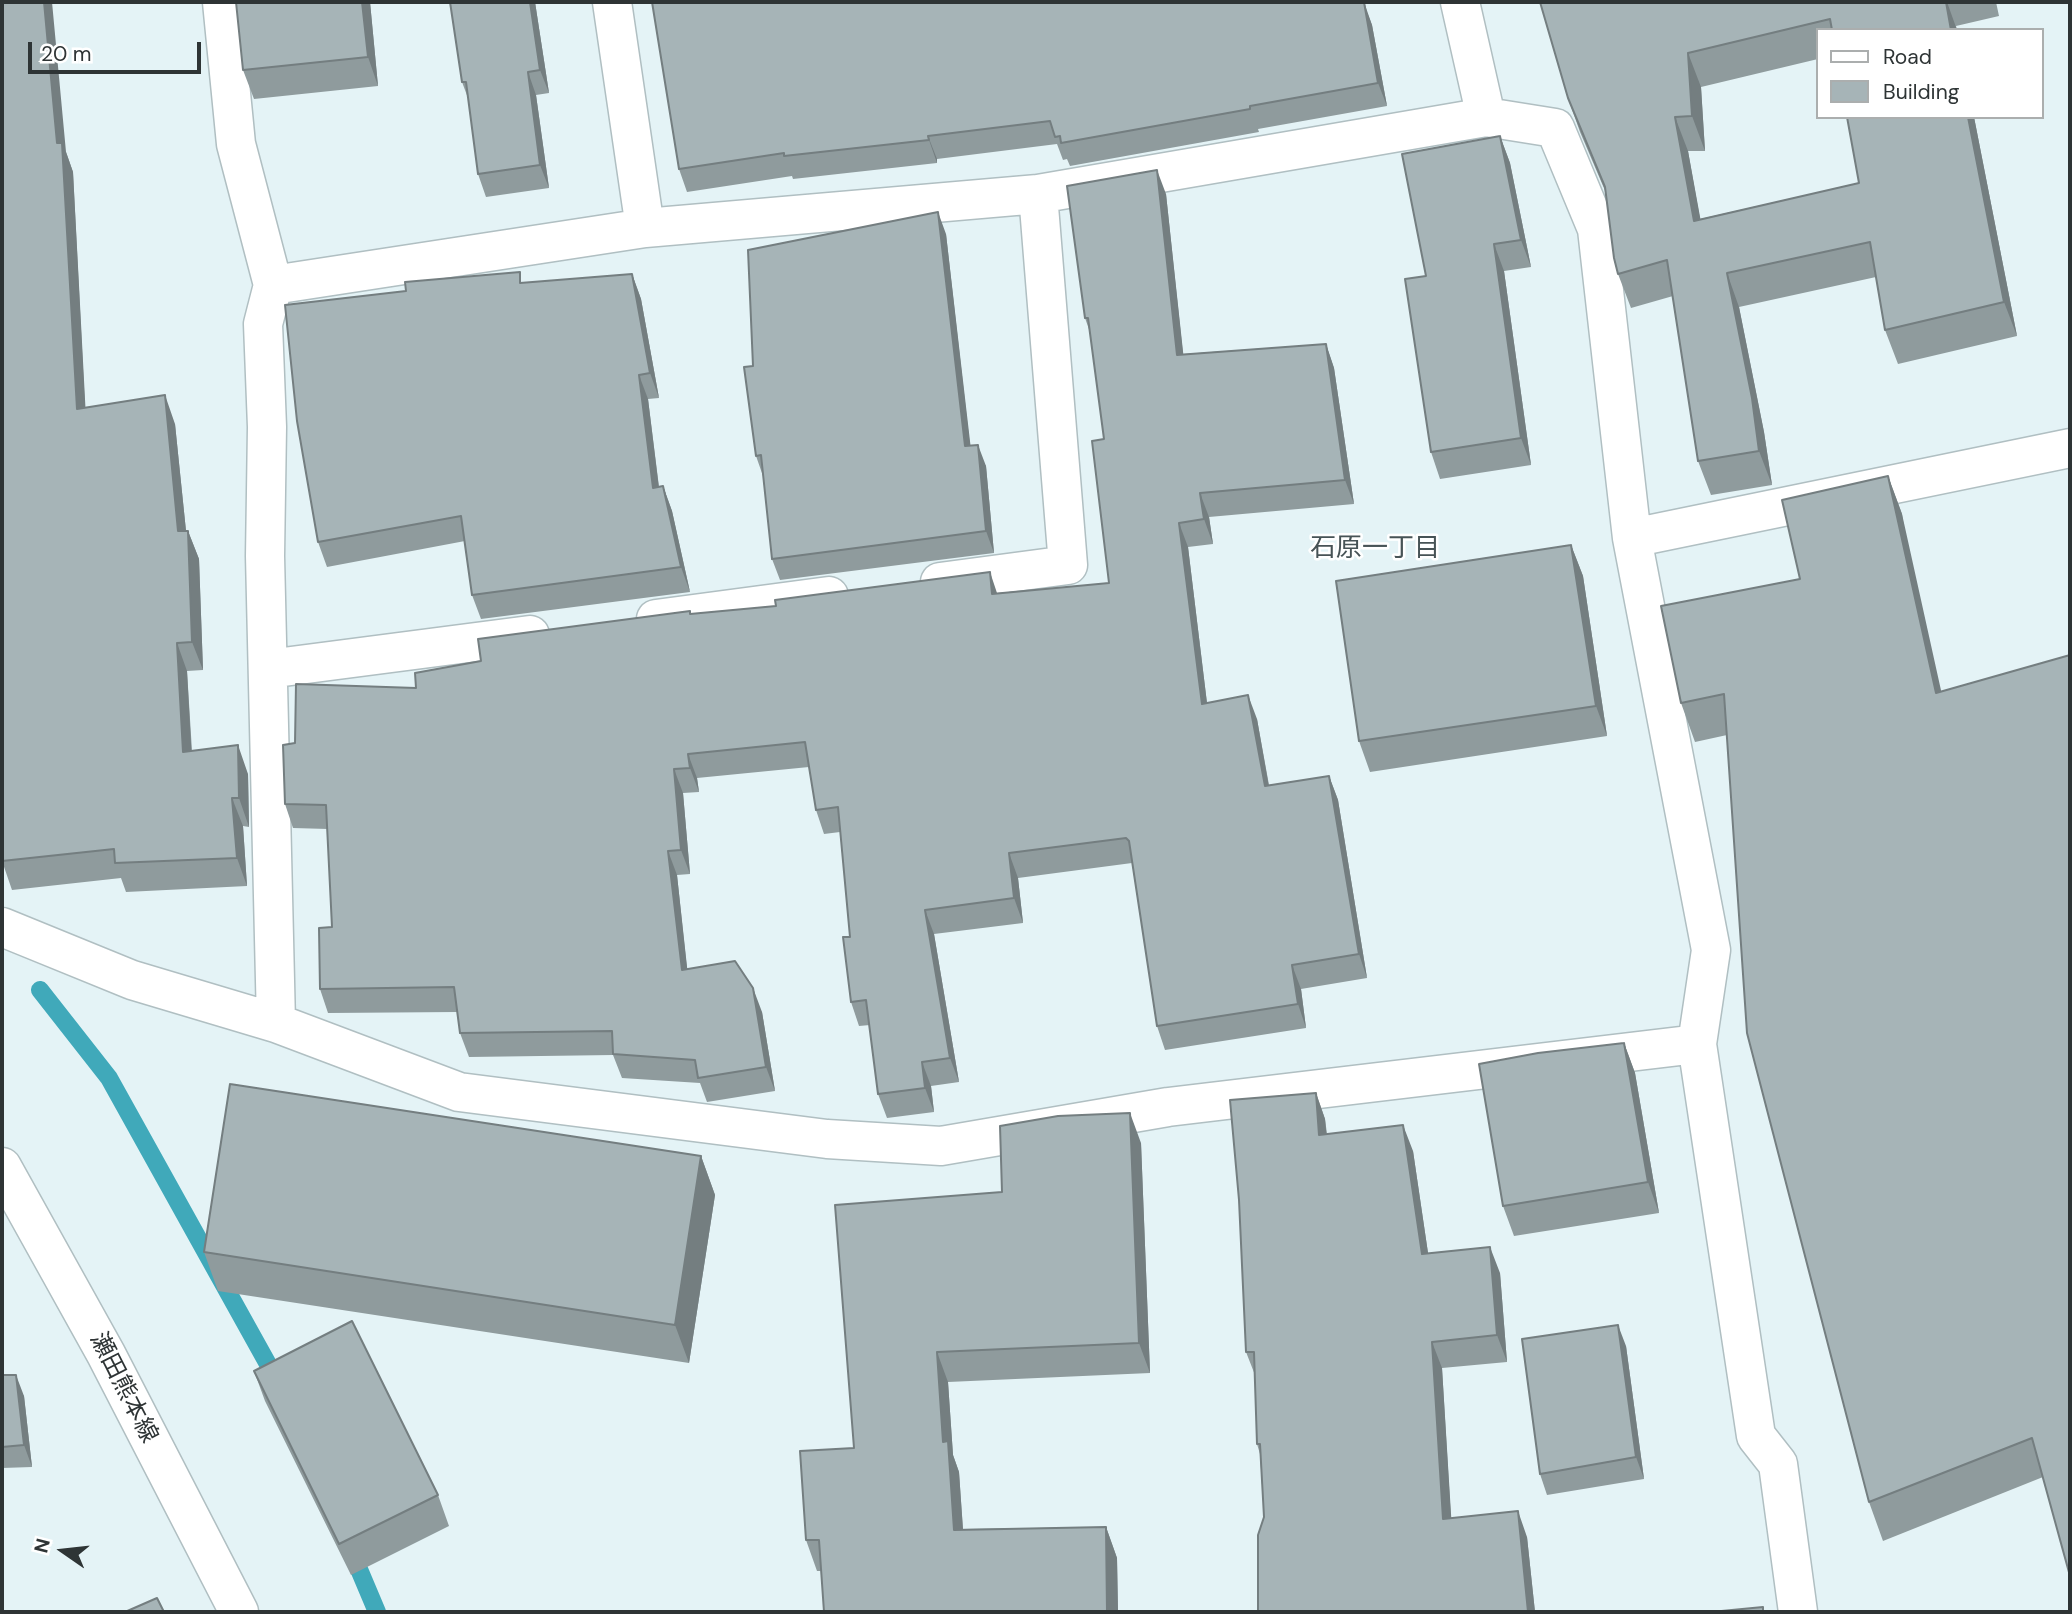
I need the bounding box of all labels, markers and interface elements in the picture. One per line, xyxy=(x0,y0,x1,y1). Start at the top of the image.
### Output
scale bar xyxy=(32,28,205,72)
legend xyxy=(1816,28,2044,119)
text: 20 m xyxy=(41,40,92,68)
text: Road xyxy=(1883,43,1932,71)
text: Building xyxy=(1883,78,1959,106)
district label: 石原一丁目 xyxy=(1310,533,1440,565)
street label: 瀬田熊本線 xyxy=(83,1328,163,1448)
north arrow xyxy=(28,1516,98,1586)
text: N xyxy=(28,1536,56,1556)

